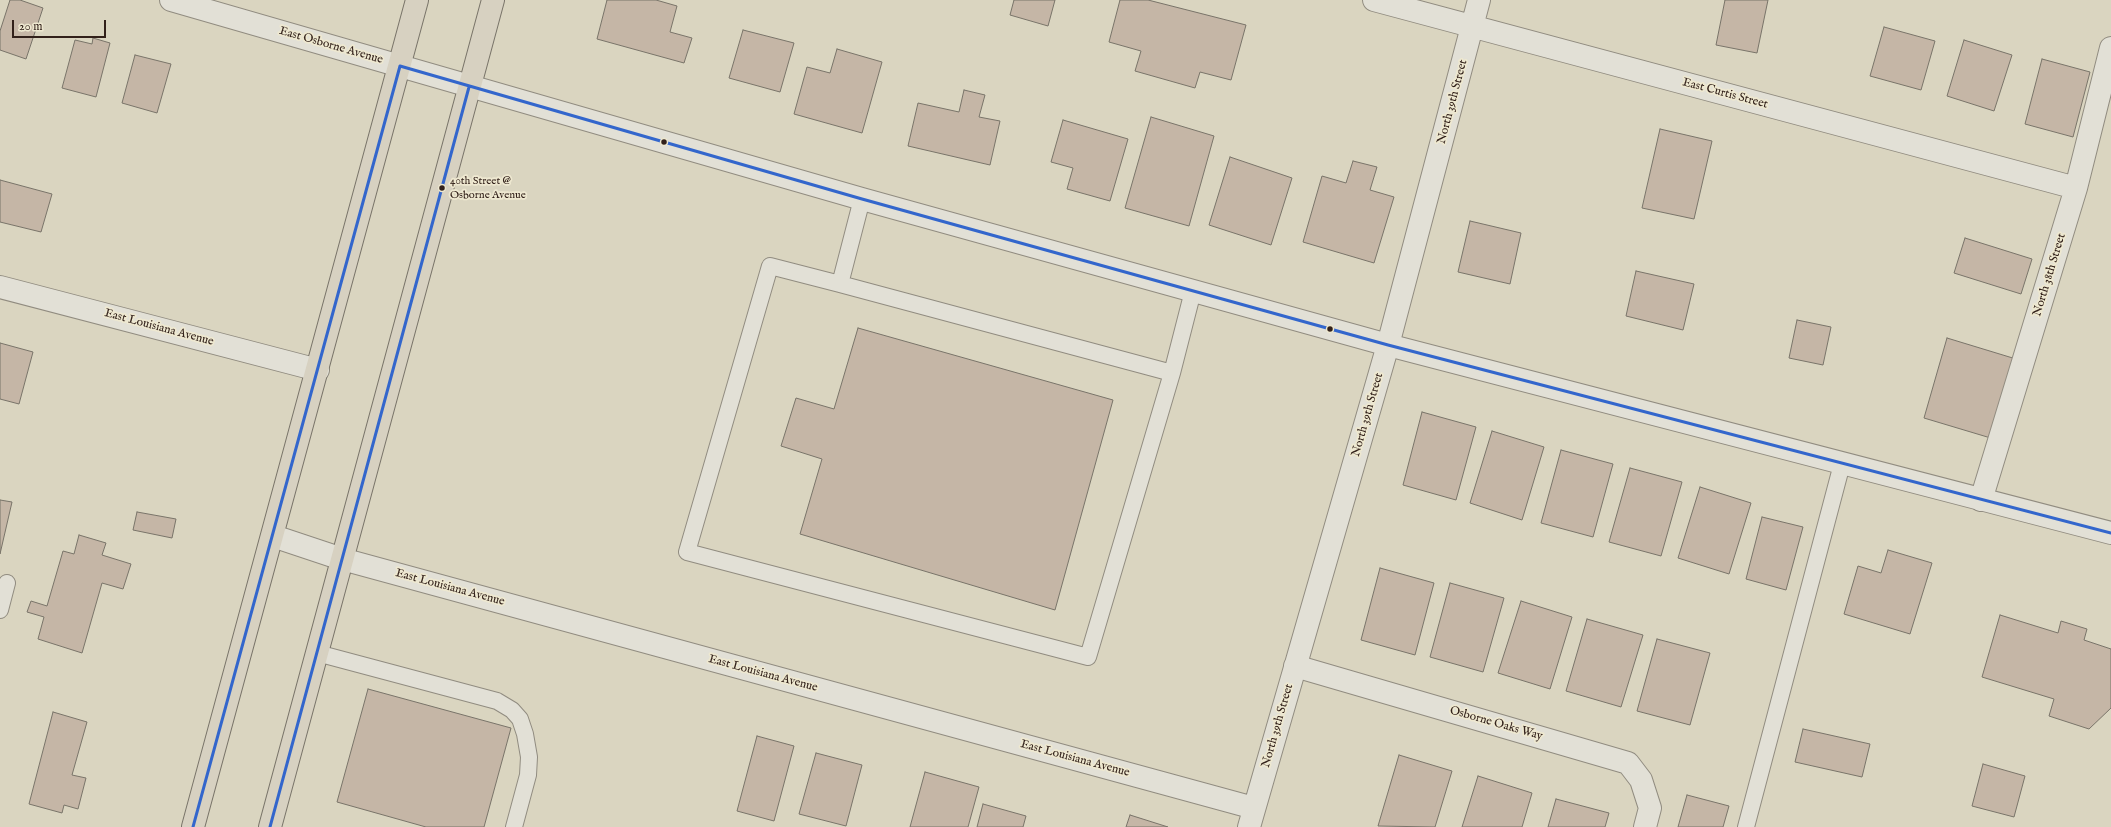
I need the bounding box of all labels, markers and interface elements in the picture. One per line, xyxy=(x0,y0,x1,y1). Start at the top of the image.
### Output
scale bar xyxy=(14,12,108,38)
text: 20 m xyxy=(19,19,42,34)
street label: East Osborne Avenue xyxy=(278,24,384,68)
street label: North 39th Street xyxy=(1435,58,1471,146)
street label: East Curtis Street xyxy=(1681,76,1769,112)
unlabelled marker xyxy=(659,137,669,147)
place label: 40th Street @ Osborne Avenue xyxy=(450,175,526,201)
marker: 40th Street @ Osborne Avenue xyxy=(437,183,447,193)
street label: North 38th Street xyxy=(2031,232,2069,318)
street label: East Louisiana Avenue xyxy=(103,306,215,350)
unlabelled marker xyxy=(1325,324,1335,334)
street label: North 39th Street xyxy=(1349,371,1387,459)
street label: East Louisiana Avenue xyxy=(394,566,506,610)
street label: East Louisiana Avenue xyxy=(707,652,819,696)
street label: North 39th Street xyxy=(1259,682,1297,770)
street label: Osborne Oaks Way xyxy=(1448,704,1544,744)
street label: East Louisiana Avenue xyxy=(1019,737,1131,781)

